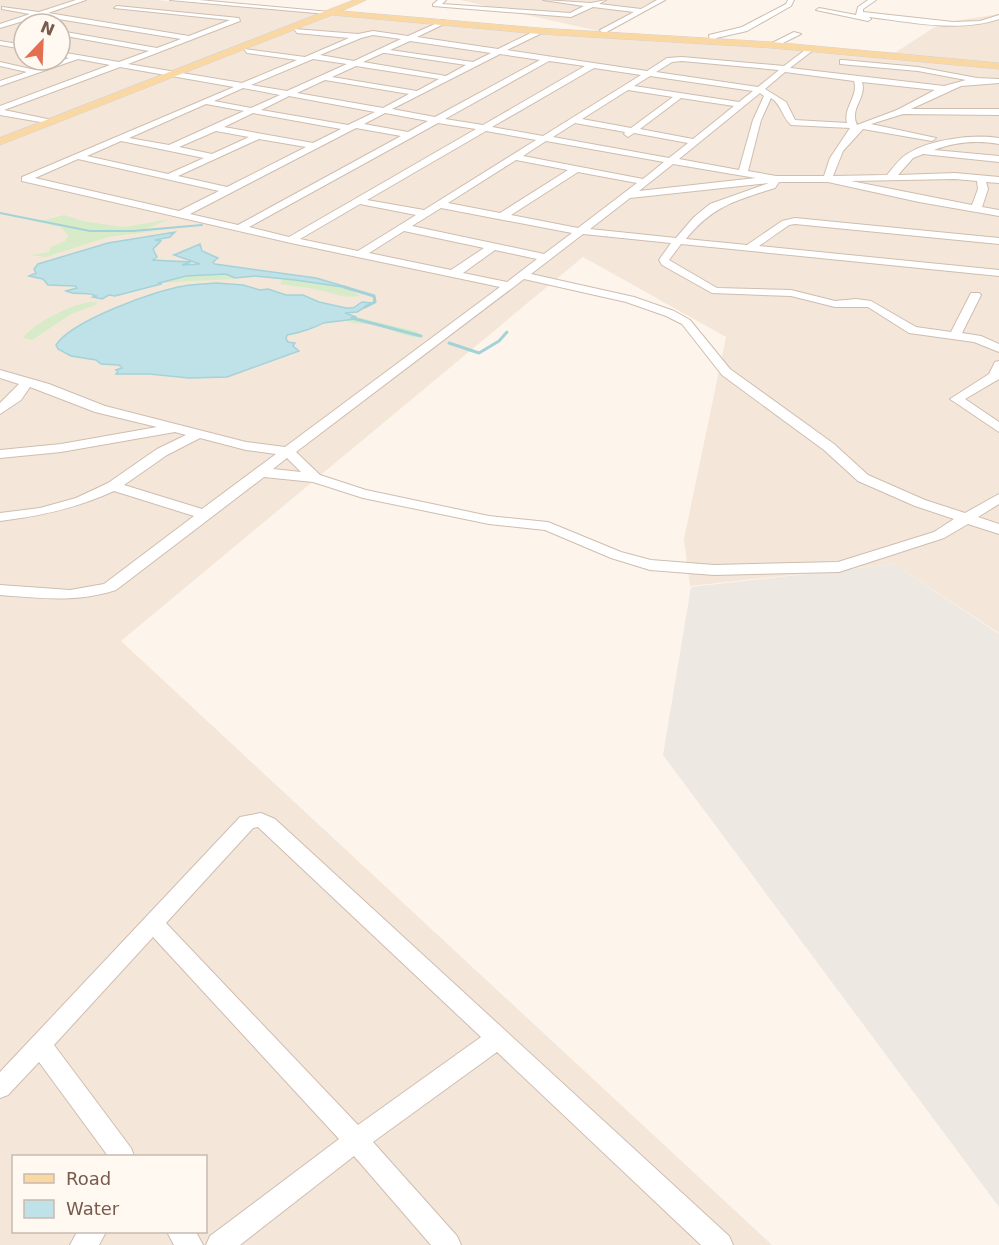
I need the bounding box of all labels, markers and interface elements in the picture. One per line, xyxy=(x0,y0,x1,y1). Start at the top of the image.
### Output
north arrow xyxy=(12,12,72,72)
text: N xyxy=(38,17,58,40)
legend xyxy=(12,1155,207,1233)
text: Road xyxy=(66,1168,111,1189)
text: Water xyxy=(66,1198,120,1219)

